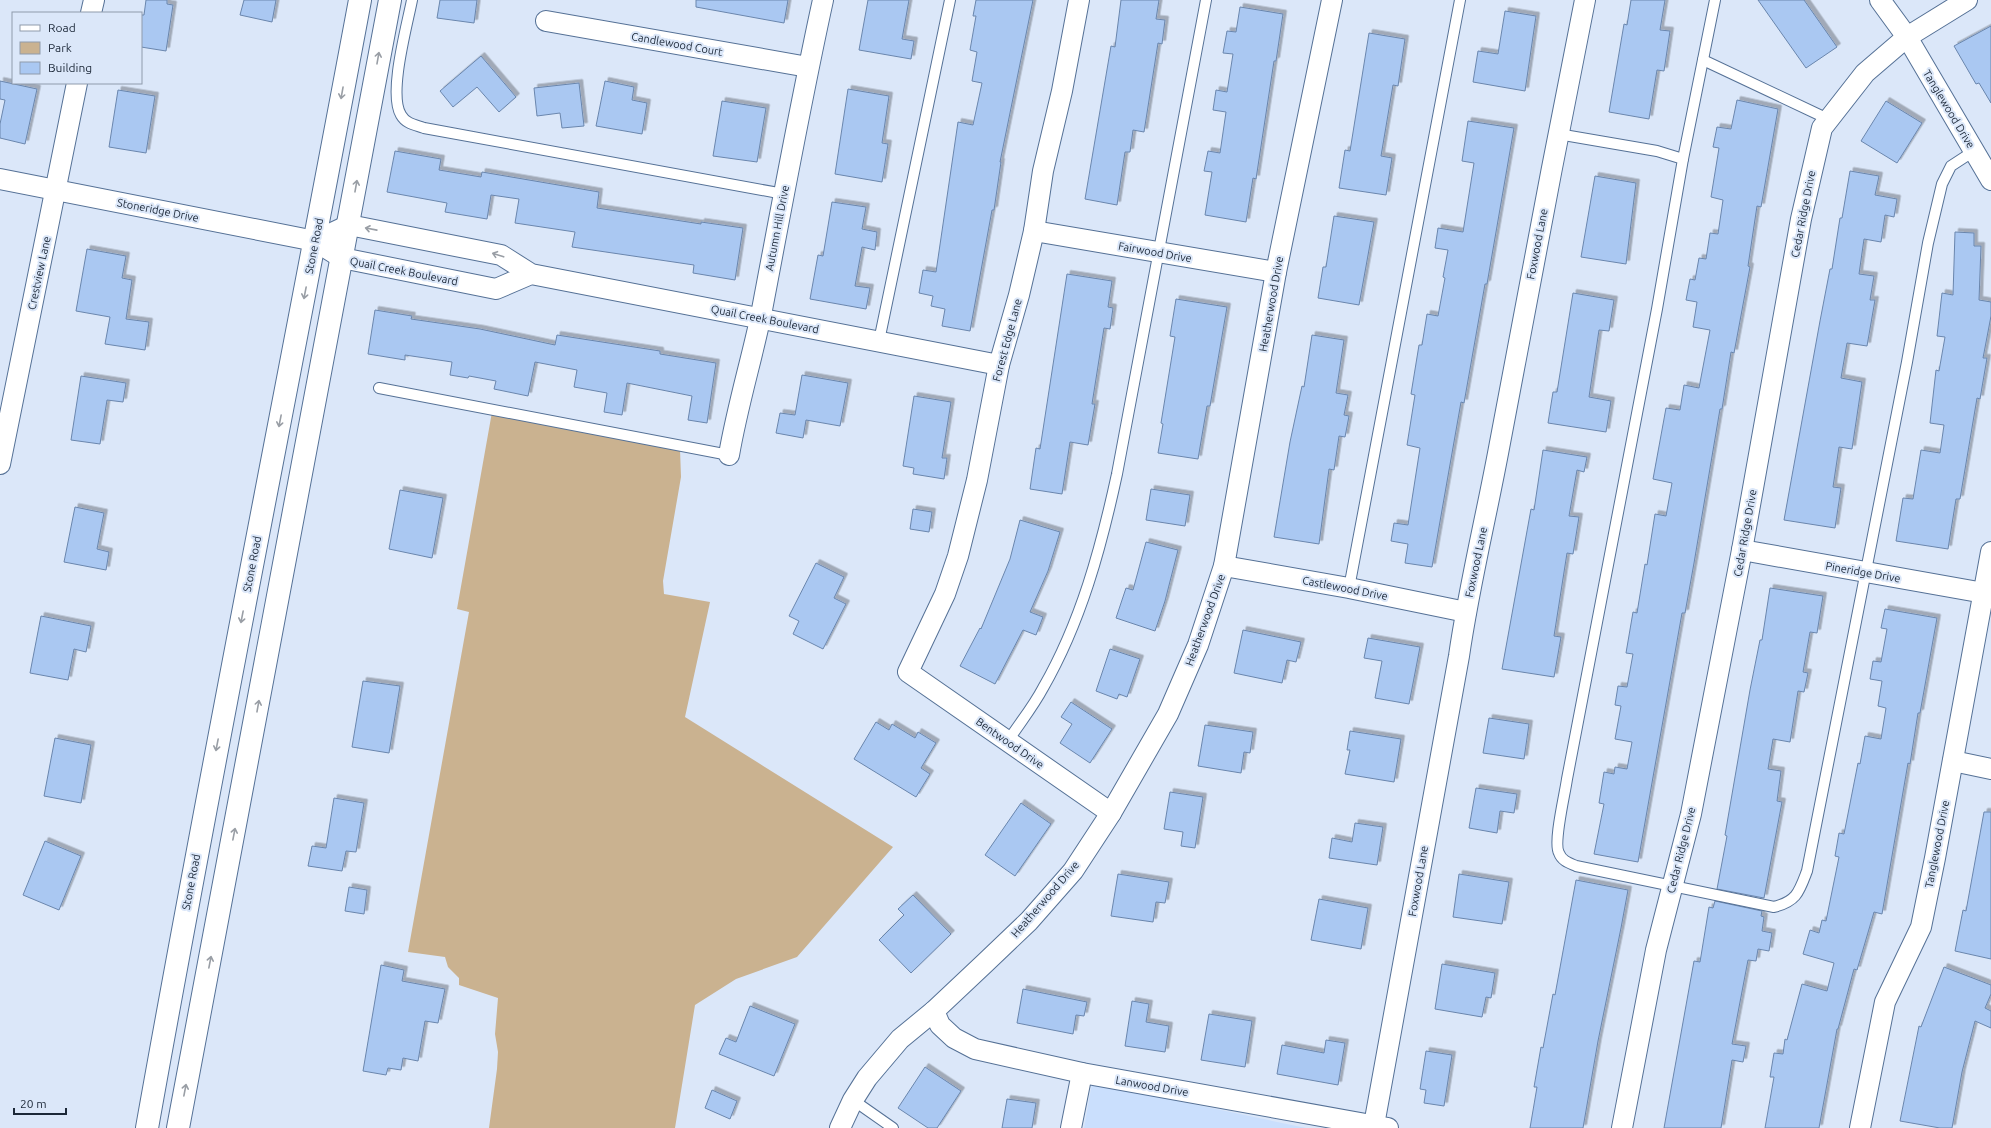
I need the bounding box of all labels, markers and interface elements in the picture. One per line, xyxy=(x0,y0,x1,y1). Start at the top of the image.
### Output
legend xyxy=(12,12,142,84)
text: Road xyxy=(48,21,76,34)
street label: Candlewood Court xyxy=(630,30,724,58)
text: Park xyxy=(48,41,72,54)
one-way arrow xyxy=(375,52,383,65)
text: Building xyxy=(48,61,92,74)
street label: Tanglewood Drive xyxy=(1921,68,1977,150)
one-way arrow xyxy=(338,87,346,100)
street label: Cedar Ridge Drive xyxy=(1789,169,1817,259)
one-way arrow xyxy=(352,180,360,193)
street label: Autumn Hill Drive xyxy=(763,184,791,272)
street label: Stoneridge Drive xyxy=(116,196,200,224)
street label: Foxwood Lane xyxy=(1524,208,1550,280)
street label: Stone Road xyxy=(303,217,325,275)
one-way arrow xyxy=(365,225,378,233)
street label: Crestview Lane xyxy=(25,235,53,311)
street label: Fairwood Drive xyxy=(1117,240,1193,264)
one-way arrow xyxy=(492,251,505,258)
street label: Quail Creek Boulevard xyxy=(349,255,459,287)
street label: Heatherwood Drive xyxy=(1257,255,1285,353)
one-way arrow xyxy=(300,286,308,299)
street label: Forest Edge Lane xyxy=(990,297,1024,383)
street label: Quail Creek Boulevard xyxy=(710,303,820,335)
one-way arrow xyxy=(276,414,284,427)
street label: Cedar Ridge Drive xyxy=(1731,488,1759,578)
street label: Foxwood Lane xyxy=(1463,526,1489,598)
street label: Stone Road xyxy=(241,535,263,593)
street label: Pineridge Drive xyxy=(1825,560,1901,584)
street label: Heatherwood Drive xyxy=(1183,572,1227,668)
street label: Castlewood Drive xyxy=(1301,574,1389,602)
one-way arrow xyxy=(237,610,245,623)
one-way arrow xyxy=(254,700,262,713)
street label: Bentwood Drive xyxy=(974,715,1046,771)
one-way arrow xyxy=(213,738,221,751)
street label: Tanglewood Drive xyxy=(1923,799,1951,889)
street label: Cedar Ridge Drive xyxy=(1664,806,1698,894)
one-way arrow xyxy=(230,828,238,841)
street label: Foxwood Lane xyxy=(1406,845,1430,917)
street label: Stone Road xyxy=(180,853,202,911)
street label: Heatherwood Drive xyxy=(1009,859,1081,939)
one-way arrow xyxy=(206,956,214,969)
street label: Lanwood Drive xyxy=(1115,1074,1189,1098)
one-way arrow xyxy=(182,1084,190,1097)
scale bar xyxy=(14,1090,66,1116)
text: 20 m xyxy=(20,1097,47,1110)

